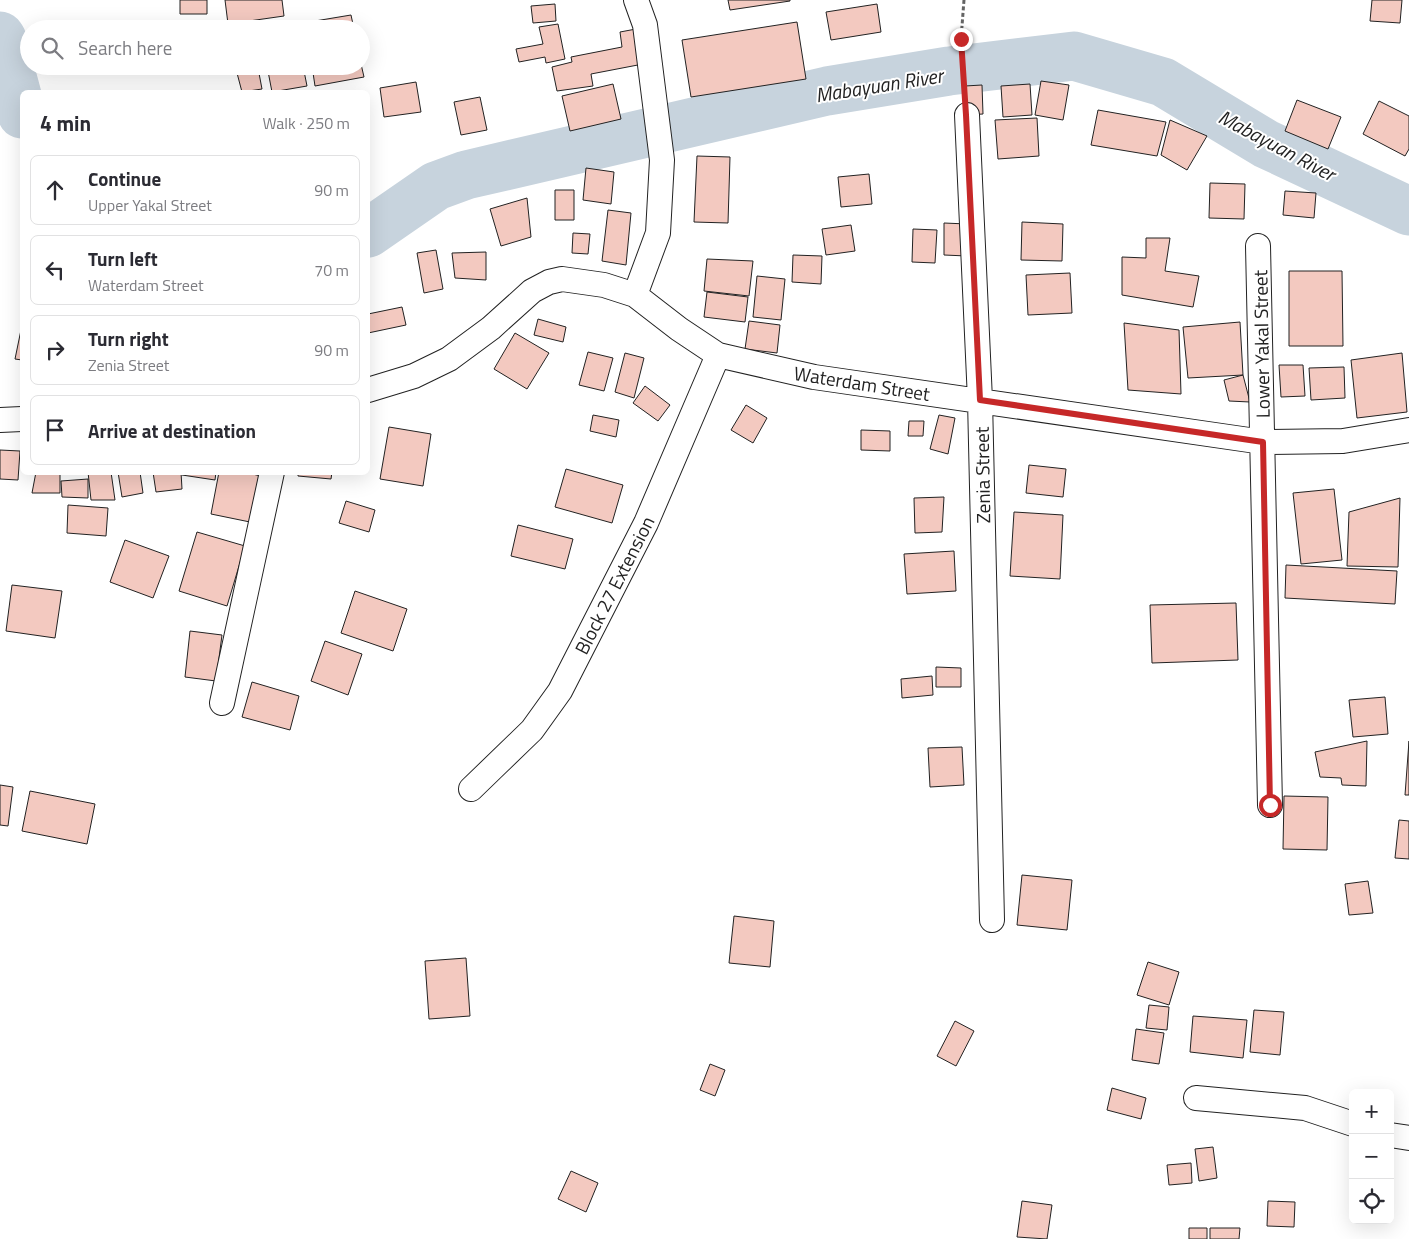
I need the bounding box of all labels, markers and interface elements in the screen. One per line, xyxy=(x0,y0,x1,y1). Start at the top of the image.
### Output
search box xyxy=(20,20,370,75)
route end xyxy=(950,28,973,51)
text: Search here xyxy=(78,33,172,62)
icon: search xyxy=(38,34,66,62)
water label: Mabayuan River xyxy=(813,59,948,110)
water label: Mabayuan River xyxy=(1213,101,1343,190)
text: 4 min xyxy=(40,107,91,139)
text: Walk · 250 m xyxy=(262,111,350,135)
text: Continue xyxy=(88,164,161,193)
icon: ahead xyxy=(41,176,69,204)
text: 90 m xyxy=(314,178,349,202)
text: Upper Yakal Street xyxy=(88,193,212,217)
text: Turn left xyxy=(88,244,158,273)
icon: left xyxy=(41,256,69,284)
text: 70 m xyxy=(314,258,349,282)
street label: Lower Yakal Street xyxy=(1245,269,1277,418)
text: Waterdam Street xyxy=(88,273,204,297)
text: Turn right xyxy=(88,324,169,353)
icon: right xyxy=(41,336,69,364)
text: 90 m xyxy=(314,338,349,362)
text: Zenia Street xyxy=(88,353,169,377)
street label: Waterdam Street xyxy=(792,358,932,408)
icon: arrive xyxy=(41,416,69,444)
text: Arrive at destination xyxy=(88,416,256,445)
street label: Zenia Street xyxy=(967,426,997,524)
street label: Block 27 Extension xyxy=(567,511,661,659)
route start xyxy=(1259,794,1282,817)
map controls xyxy=(1349,1089,1394,1224)
button: + xyxy=(1349,1089,1394,1134)
button: − xyxy=(1349,1134,1394,1179)
button: locate xyxy=(1349,1179,1394,1224)

